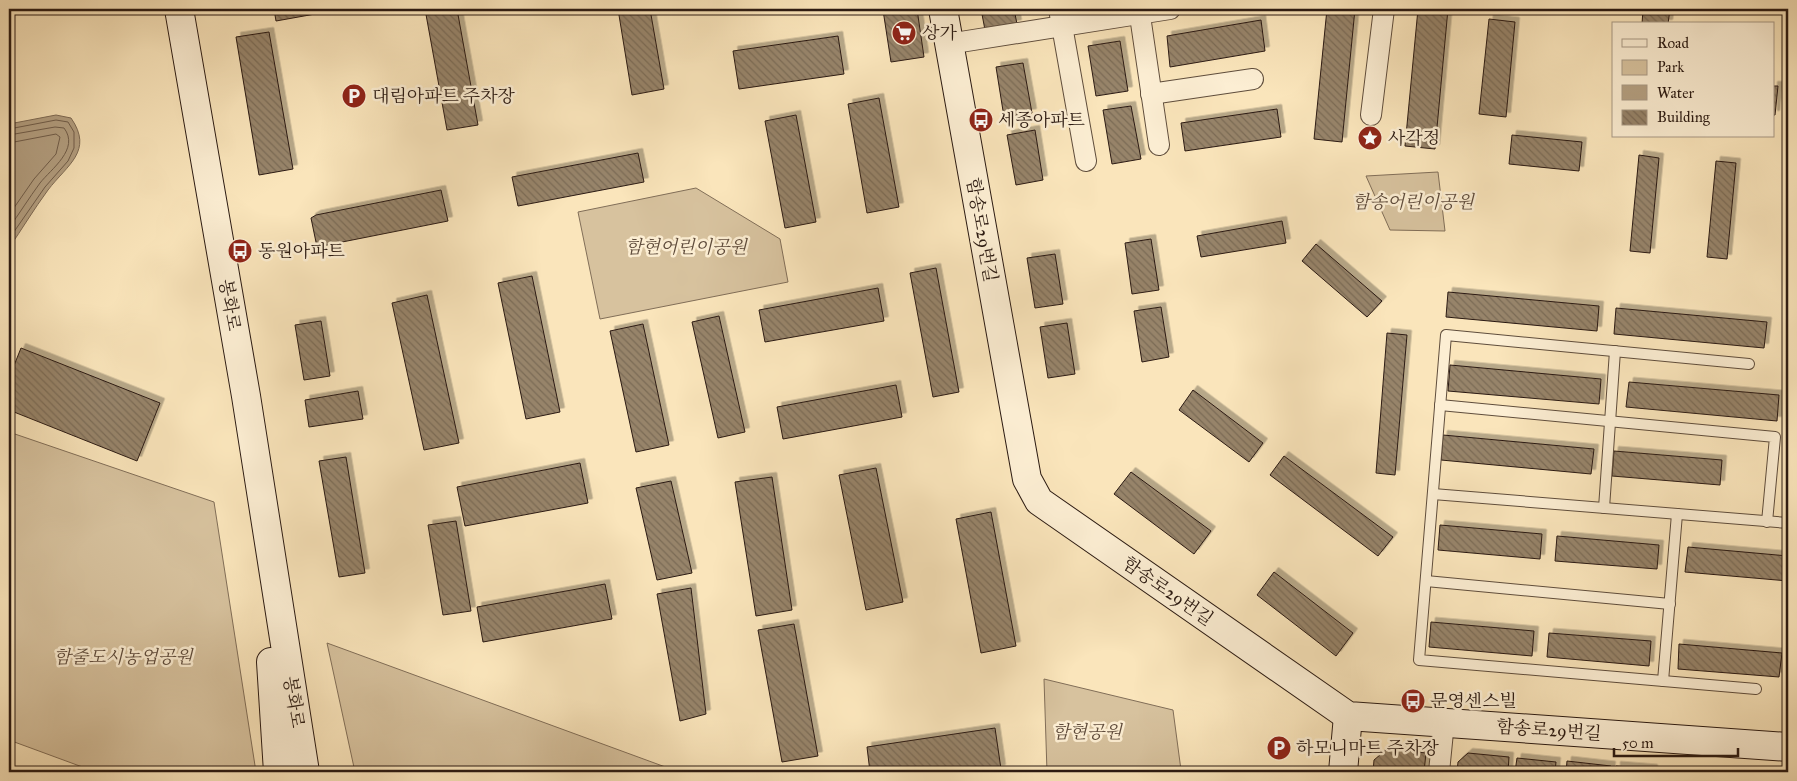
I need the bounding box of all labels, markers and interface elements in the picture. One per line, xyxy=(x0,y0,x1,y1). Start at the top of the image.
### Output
supermarket icon: 상가 xyxy=(891,20,917,46)
place label: 상가 xyxy=(922,22,957,44)
legend xyxy=(1612,22,1774,138)
text: Road xyxy=(1657,34,1689,52)
text: Park xyxy=(1657,58,1684,76)
parking icon: 대림아파트 주차장 xyxy=(341,83,367,109)
text: Water xyxy=(1657,84,1694,102)
place label: 대림아파트 주차장 xyxy=(372,85,516,107)
bus stop icon: 세종아파트 xyxy=(968,107,994,133)
text: Building xyxy=(1657,108,1711,126)
place label: 세종아파트 xyxy=(998,109,1086,131)
place icon: 사각정 xyxy=(1357,125,1383,151)
place label: 사각정 xyxy=(1388,127,1440,149)
street label: 함송로29번길 xyxy=(962,176,1002,284)
park label: 함송어린이공원 xyxy=(1352,191,1475,213)
park label: 함현어린이공원 xyxy=(625,236,748,258)
bus stop icon: 동원아파트 xyxy=(227,238,253,264)
place label: 동원아파트 xyxy=(258,240,346,262)
street label: 봉화로 xyxy=(215,277,245,333)
street label: 함송로29번길 xyxy=(1118,552,1218,630)
park label: 함줄도시농업공원 xyxy=(53,646,194,668)
street label: 봉화로 xyxy=(279,675,309,729)
bus stop icon: 문영센스빌 xyxy=(1400,688,1426,714)
place label: 문영센스빌 xyxy=(1430,690,1517,712)
street label: 함송로29번길 xyxy=(1496,715,1602,745)
park label: 함현공원 xyxy=(1052,721,1123,743)
scale bar xyxy=(1614,726,1738,758)
text: 50 m xyxy=(1622,734,1654,752)
parking icon: 하모니마트 주차장 xyxy=(1266,735,1292,761)
place label: 하모니마트 주차장 xyxy=(1296,737,1440,759)

